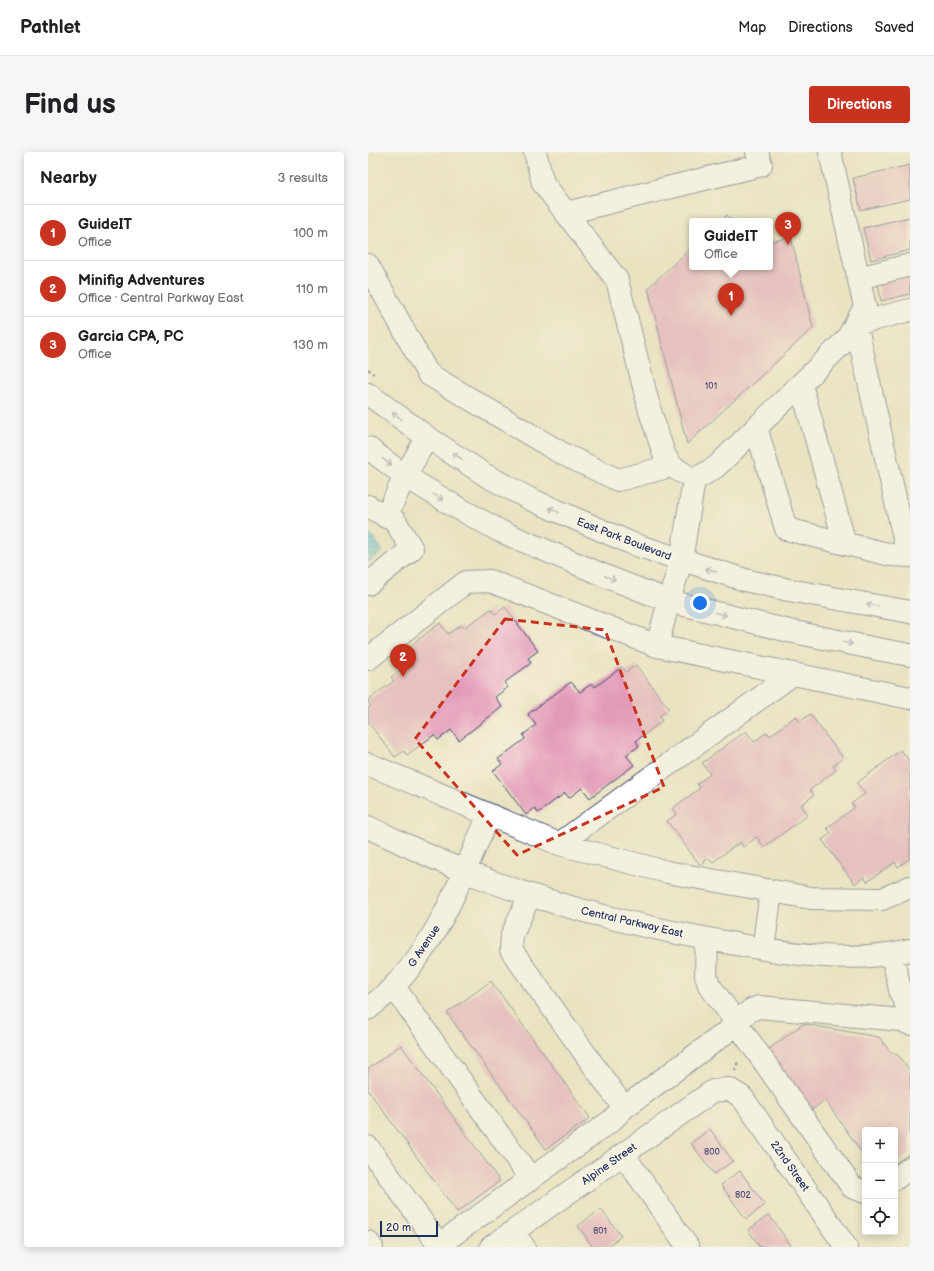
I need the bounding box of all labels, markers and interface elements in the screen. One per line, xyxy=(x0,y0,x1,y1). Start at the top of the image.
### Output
text: Pathlet xyxy=(20,16,81,39)
text: Map xyxy=(738,19,766,36)
text: Directions xyxy=(788,19,853,36)
text: Saved xyxy=(875,19,914,36)
button: Directions xyxy=(809,86,910,123)
text: Find us xyxy=(24,88,116,121)
text: Nearby xyxy=(40,168,97,188)
text: 3 results xyxy=(277,170,328,186)
pin: 3 xyxy=(775,212,801,245)
text: GuideIT xyxy=(78,215,132,234)
popup xyxy=(689,218,773,270)
text: 1 xyxy=(50,225,56,241)
text: 100 m xyxy=(293,225,328,241)
text: GuideIT xyxy=(704,227,758,246)
text: Office xyxy=(78,234,112,250)
text: Office xyxy=(704,246,738,262)
text: Minifig Adventures xyxy=(78,271,205,290)
text: 2 xyxy=(49,281,57,297)
text: 110 m xyxy=(296,281,328,297)
pin: 1 xyxy=(718,283,744,316)
text: Office · Central Parkway East xyxy=(78,290,244,306)
text: Garcia CPA, PC xyxy=(78,327,184,346)
text: 3 xyxy=(49,337,57,353)
text: 130 m xyxy=(293,337,328,353)
text: Office xyxy=(78,346,112,362)
house number: 101 xyxy=(705,381,717,392)
one-way arrow xyxy=(392,412,403,420)
one-way arrow xyxy=(452,452,463,460)
one-way arrow xyxy=(381,458,392,466)
one-way arrow xyxy=(432,493,444,501)
one-way arrow xyxy=(548,506,560,513)
street label: East Park Boulevard xyxy=(575,515,673,563)
one-way arrow xyxy=(704,566,717,573)
one-way arrow xyxy=(604,575,616,583)
your location xyxy=(690,593,710,613)
one-way arrow xyxy=(865,601,878,609)
one-way arrow xyxy=(714,611,727,618)
one-way arrow xyxy=(840,640,853,648)
pin: 2 xyxy=(390,644,416,677)
street label: Central Parkway East xyxy=(580,904,685,940)
street label: G Avenue xyxy=(405,922,443,970)
map controls xyxy=(862,1127,898,1235)
button: + xyxy=(862,1127,898,1163)
street label: 22nd Street xyxy=(768,1138,812,1194)
street label: Alpine Street xyxy=(579,1140,639,1188)
house number: 800 xyxy=(704,1147,720,1158)
button: − xyxy=(862,1163,898,1199)
house number: 802 xyxy=(735,1190,752,1201)
button: locate xyxy=(862,1199,898,1235)
scale bar xyxy=(380,1219,438,1238)
text: 20 m xyxy=(386,1221,411,1234)
house number: 801 xyxy=(593,1226,607,1237)

